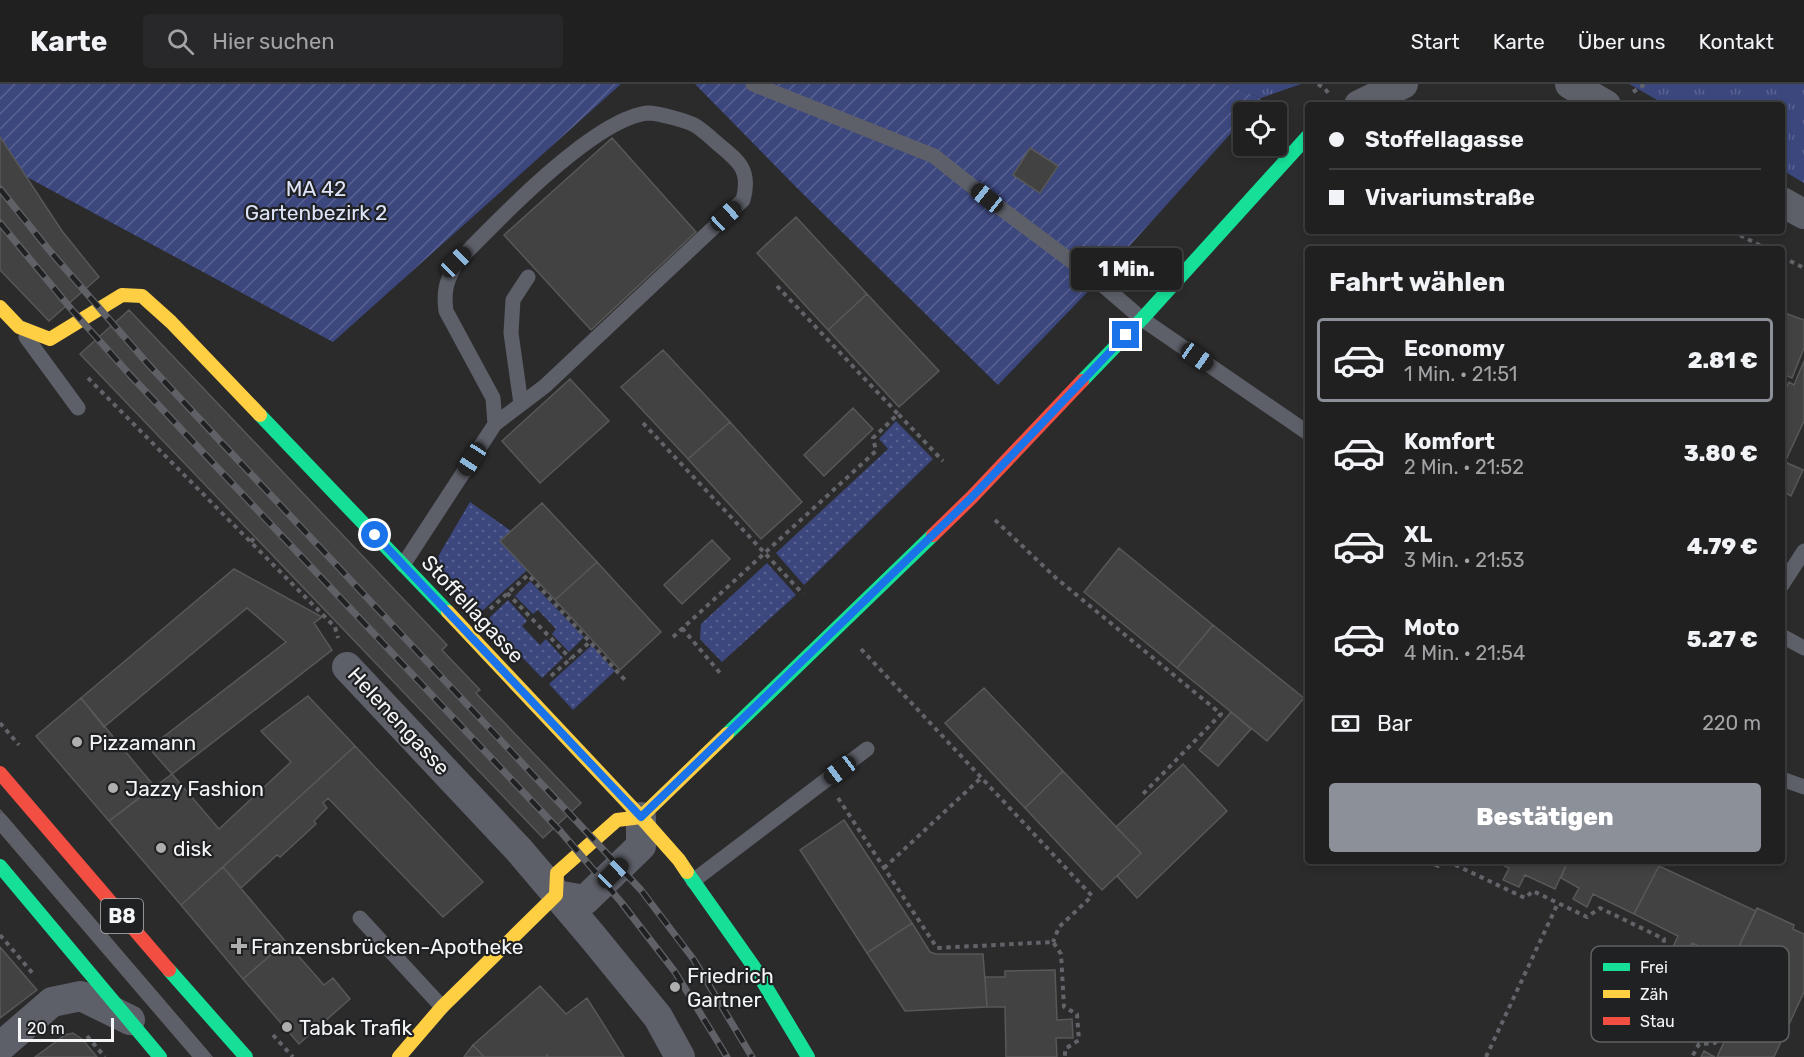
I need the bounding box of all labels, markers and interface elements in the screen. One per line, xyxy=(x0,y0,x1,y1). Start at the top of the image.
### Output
search box xyxy=(143,14,563,68)
text: Karte xyxy=(30,25,107,58)
icon: search xyxy=(164,25,197,58)
text: Hier suchen xyxy=(212,28,335,55)
text: Start xyxy=(1411,29,1460,54)
text: Karte xyxy=(1493,29,1545,54)
text: Über uns xyxy=(1578,29,1666,54)
text: Kontakt xyxy=(1699,29,1774,54)
map controls xyxy=(1233,102,1287,156)
button: locate xyxy=(1233,102,1287,156)
text: Stoffellagasse xyxy=(1365,126,1524,153)
park label: MA 42 Gartenbezirk 2 xyxy=(245,176,387,225)
car xyxy=(967,180,1007,216)
text: Vivariumstraße xyxy=(1365,184,1535,211)
car xyxy=(707,197,745,235)
car xyxy=(437,243,475,281)
callout: 1 Min. xyxy=(1070,248,1182,290)
text: 1 Min. xyxy=(1098,257,1155,281)
text: Fahrt wählen xyxy=(1329,266,1505,298)
route end xyxy=(1112,321,1139,348)
icon: car xyxy=(1332,333,1386,387)
text: Economy xyxy=(1404,335,1505,362)
car xyxy=(1177,339,1217,375)
text: 2.81 € xyxy=(1688,347,1758,374)
text: 1 Min. · 21:51 xyxy=(1404,362,1517,386)
icon: car xyxy=(1332,426,1386,480)
text: Komfort xyxy=(1404,428,1495,455)
car xyxy=(455,439,489,479)
text: 3.80 € xyxy=(1684,440,1758,467)
text: 2 Min. · 21:52 xyxy=(1404,455,1524,479)
icon: car xyxy=(1332,519,1386,573)
route start xyxy=(361,521,388,548)
text: XL xyxy=(1404,521,1432,548)
text: 4.79 € xyxy=(1687,533,1758,560)
text: 3 Min. · 21:53 xyxy=(1404,548,1525,572)
street label: Stoffellagasse xyxy=(417,550,529,668)
icon: car xyxy=(1332,612,1386,666)
text: Moto xyxy=(1404,614,1459,641)
text: 5.27 € xyxy=(1687,626,1758,653)
text: 4 Min. · 21:54 xyxy=(1404,641,1525,665)
street label: Helenengasse xyxy=(343,662,455,780)
icon: cash xyxy=(1329,707,1362,740)
text: Bar xyxy=(1377,710,1412,737)
text: 220 m xyxy=(1702,711,1761,735)
place label: Pizzamann xyxy=(89,730,196,755)
marker: Pizzamann xyxy=(70,735,84,749)
car xyxy=(820,752,860,788)
place label: Jazzy Fashion xyxy=(125,776,264,801)
marker: Jazzy Fashion xyxy=(106,781,120,795)
button: Bestätigen xyxy=(1329,783,1761,852)
place label: disk xyxy=(173,836,212,861)
marker: disk xyxy=(154,841,168,855)
car xyxy=(594,854,632,892)
road number: B8 xyxy=(101,899,143,933)
place label: Franzensbrücken-Apotheke xyxy=(251,934,523,959)
marker: Franzensbrücken-Apotheke xyxy=(232,939,246,953)
legend xyxy=(1591,946,1789,1042)
text: Frei xyxy=(1640,958,1668,977)
place label: Friedrich Gartner xyxy=(687,963,774,1012)
marker: Friedrich Gartner xyxy=(668,980,682,994)
text: Zäh xyxy=(1640,985,1668,1004)
text: Stau xyxy=(1640,1012,1675,1031)
scale bar xyxy=(18,1015,114,1042)
place label: Tabak Trafik xyxy=(299,1015,412,1040)
text: 20 m xyxy=(27,1019,65,1038)
marker: Tabak Trafik xyxy=(280,1020,294,1034)

